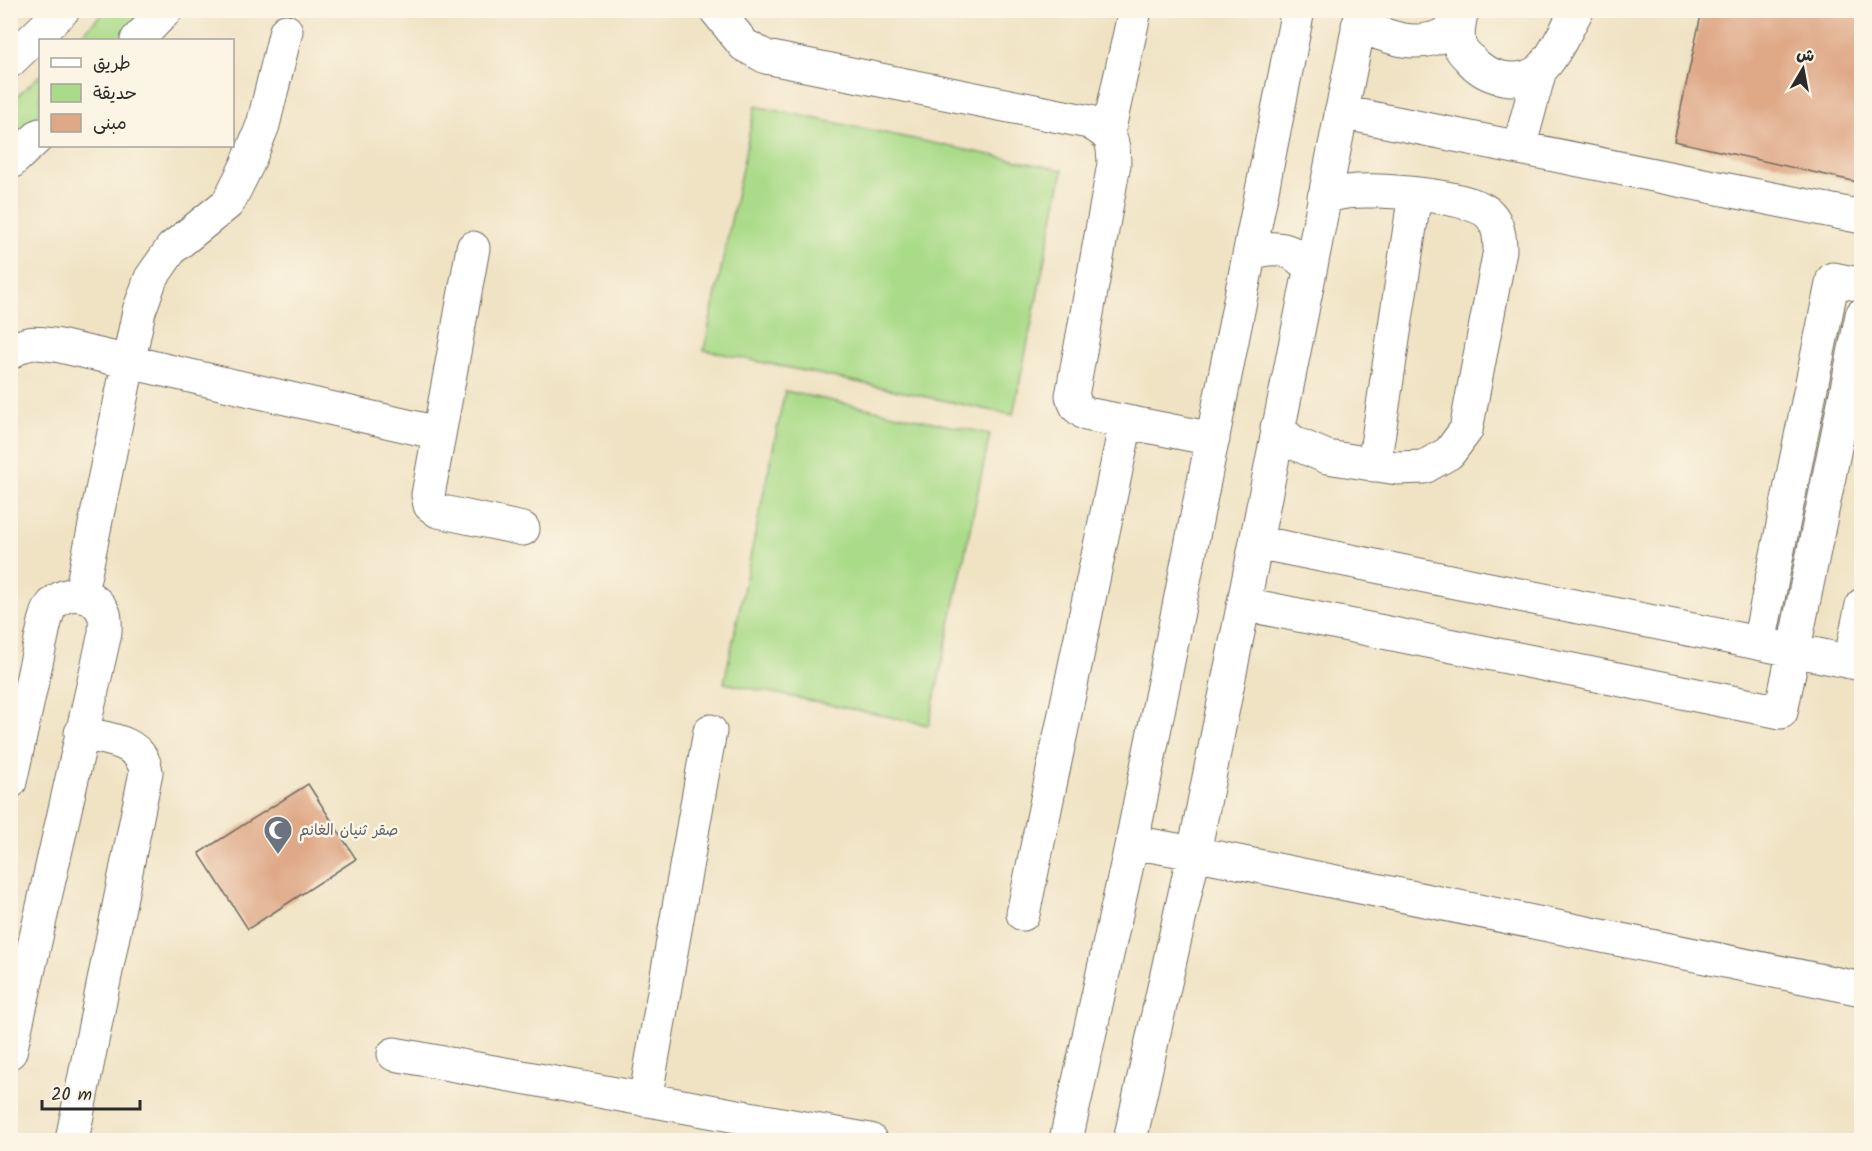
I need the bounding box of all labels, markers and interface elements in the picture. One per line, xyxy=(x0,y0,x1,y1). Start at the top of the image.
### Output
legend xyxy=(39,39,234,147)
north arrow xyxy=(1773,39,1833,99)
text: ش xyxy=(1795,42,1816,70)
text: طريق xyxy=(93,50,131,79)
text: حديقة xyxy=(93,80,137,109)
text: مبنى xyxy=(93,110,127,139)
mosque icon: صقر ثنيان الغانم xyxy=(262,814,294,856)
place label: صقر ثنيان الغانم xyxy=(299,819,398,843)
scale bar xyxy=(42,1073,140,1111)
text: 20 m xyxy=(51,1081,92,1110)

